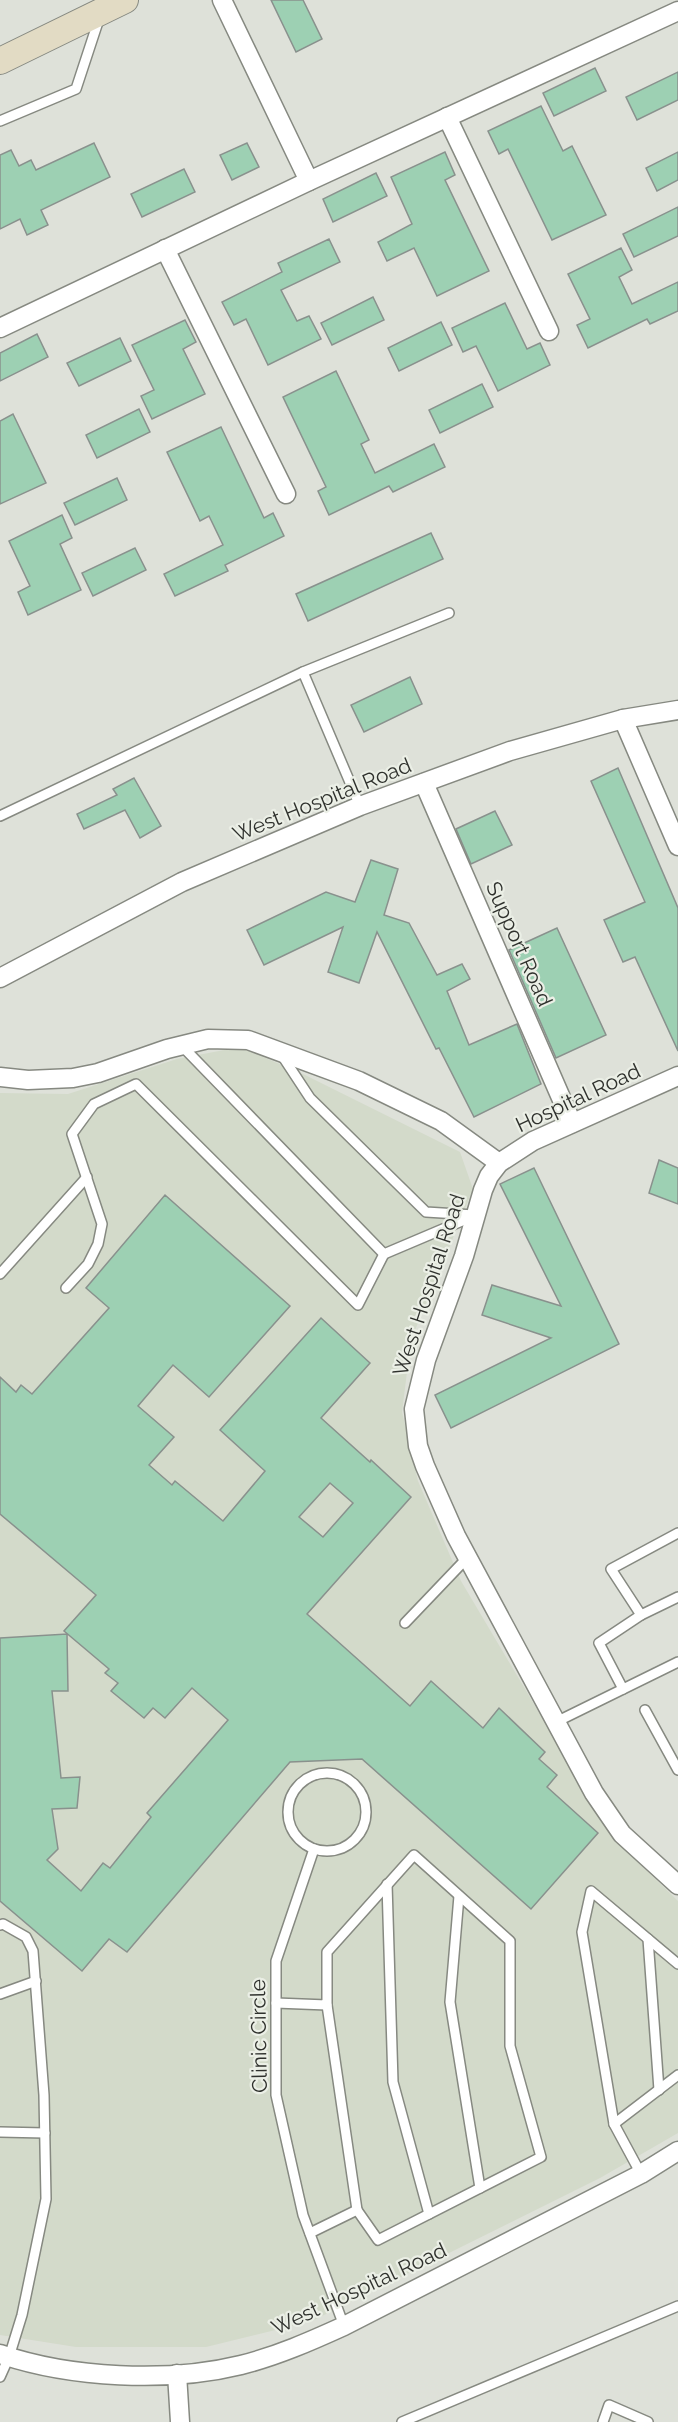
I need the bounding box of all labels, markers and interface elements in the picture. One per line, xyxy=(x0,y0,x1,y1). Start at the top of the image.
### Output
street label: West Hospital Road xyxy=(229,752,415,847)
street label: Support Road xyxy=(481,878,558,1010)
street label: Hospital Road xyxy=(511,1058,644,1137)
street label: West Hospital Road xyxy=(387,1191,470,1379)
street label: Clinic Circle xyxy=(245,1979,272,2093)
street label: West Hospital Road xyxy=(267,2237,450,2340)

